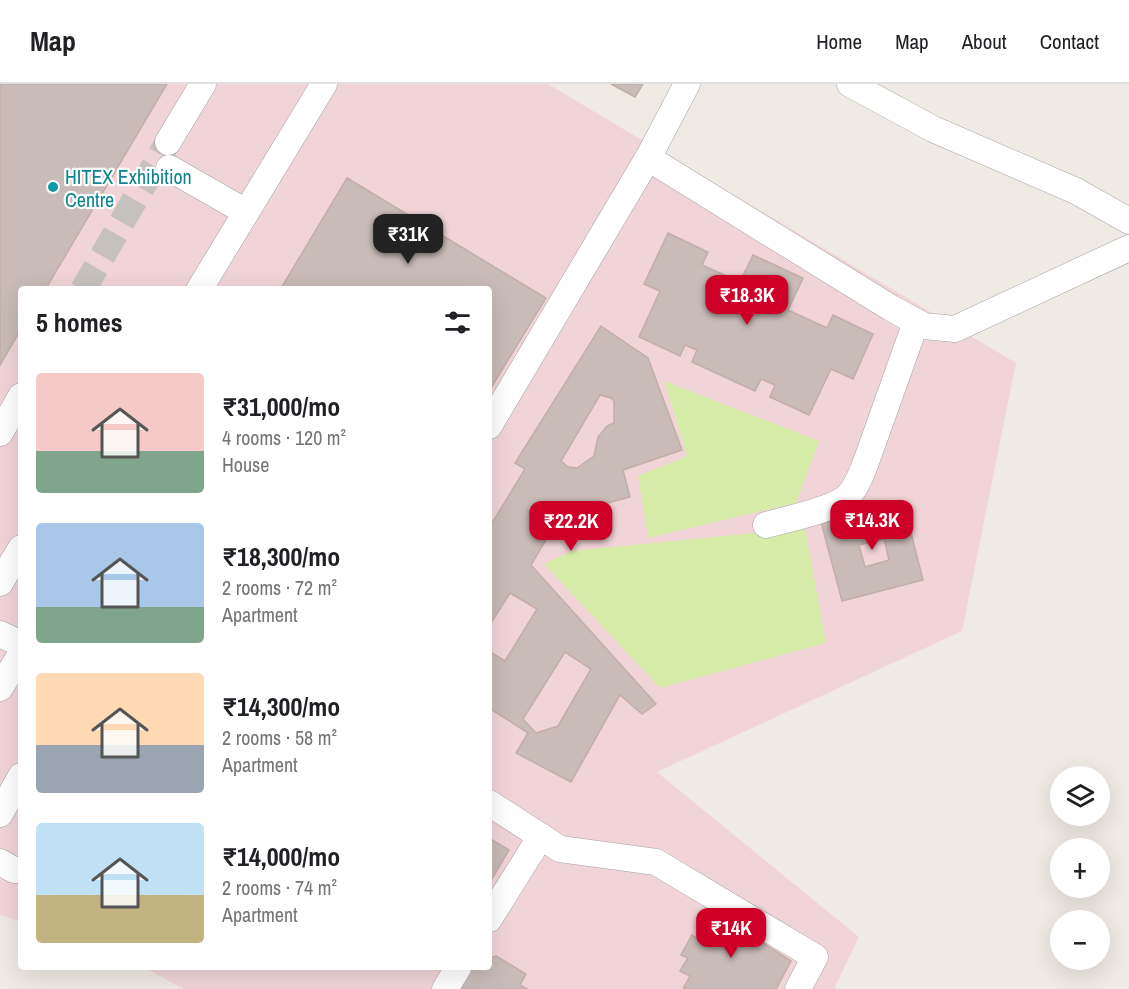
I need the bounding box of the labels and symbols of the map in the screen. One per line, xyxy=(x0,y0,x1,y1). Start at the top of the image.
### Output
place label: HITEX Exhibition Centre xyxy=(65,163,192,213)
marker: HITEX Exhibition Centre xyxy=(46,180,60,194)
pin: ₹31K xyxy=(372,214,444,265)
pin: ₹18.3K xyxy=(698,275,796,326)
pin: ₹14.3K xyxy=(823,500,921,551)
pin: ₹22.2K xyxy=(522,501,620,552)
pin: ₹14K xyxy=(695,908,767,959)

